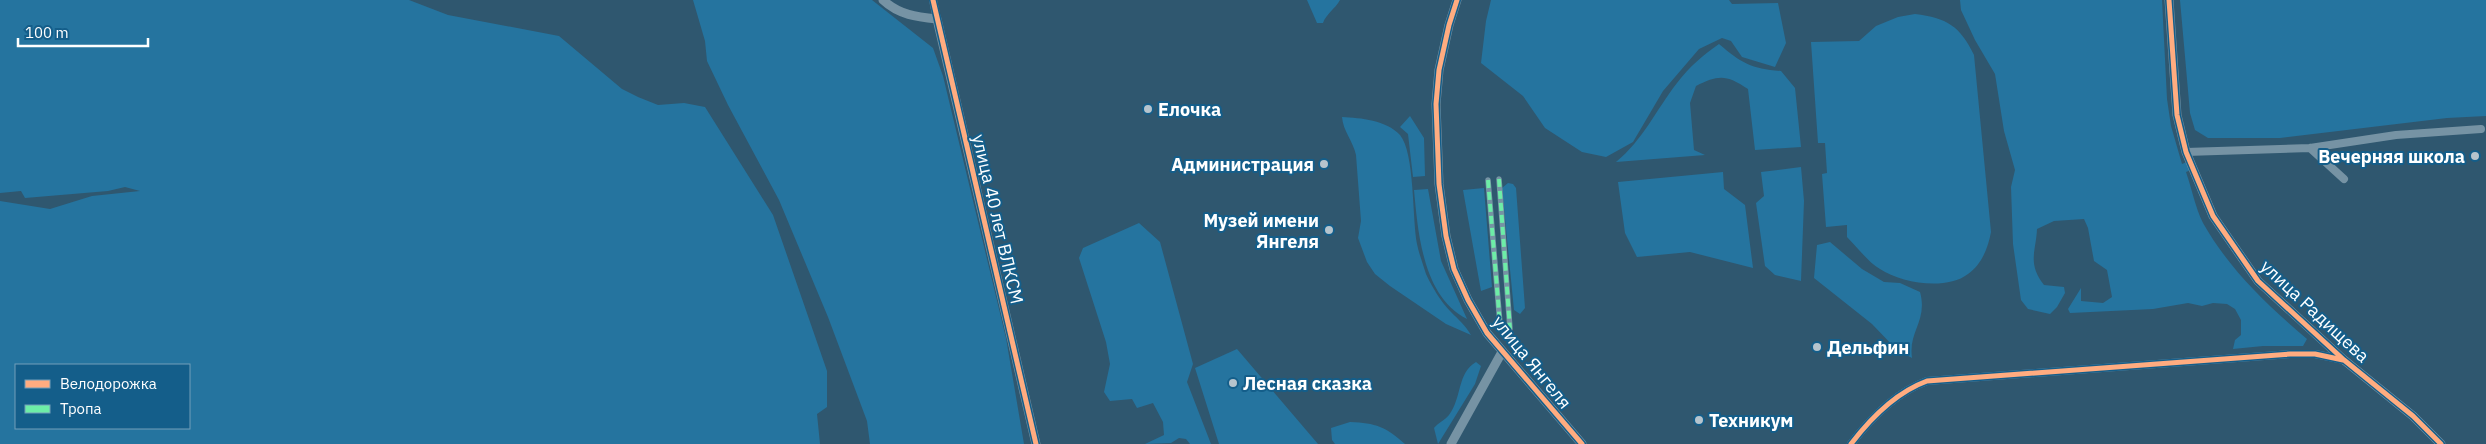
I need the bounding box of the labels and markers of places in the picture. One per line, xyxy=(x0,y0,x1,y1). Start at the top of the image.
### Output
place label: Елочка xyxy=(1158,98,1221,121)
marker: Елочка xyxy=(1142,103,1154,115)
place label: Вечерняя школа xyxy=(2318,145,2465,168)
marker: Вечерняя школа xyxy=(2469,150,2481,162)
place label: Администрация xyxy=(1171,153,1314,176)
marker: Администрация xyxy=(1318,158,1330,170)
place label: Музей имени Янгеля xyxy=(1203,209,1319,253)
marker: Музей имени Янгеля xyxy=(1323,224,1335,236)
place label: Дельфин xyxy=(1827,336,1909,359)
marker: Дельфин xyxy=(1811,341,1823,353)
place label: Лесная сказка xyxy=(1243,372,1372,395)
marker: Лесная сказка xyxy=(1227,377,1239,389)
place label: Техникум xyxy=(1709,409,1793,432)
marker: Техникум xyxy=(1693,414,1705,426)

